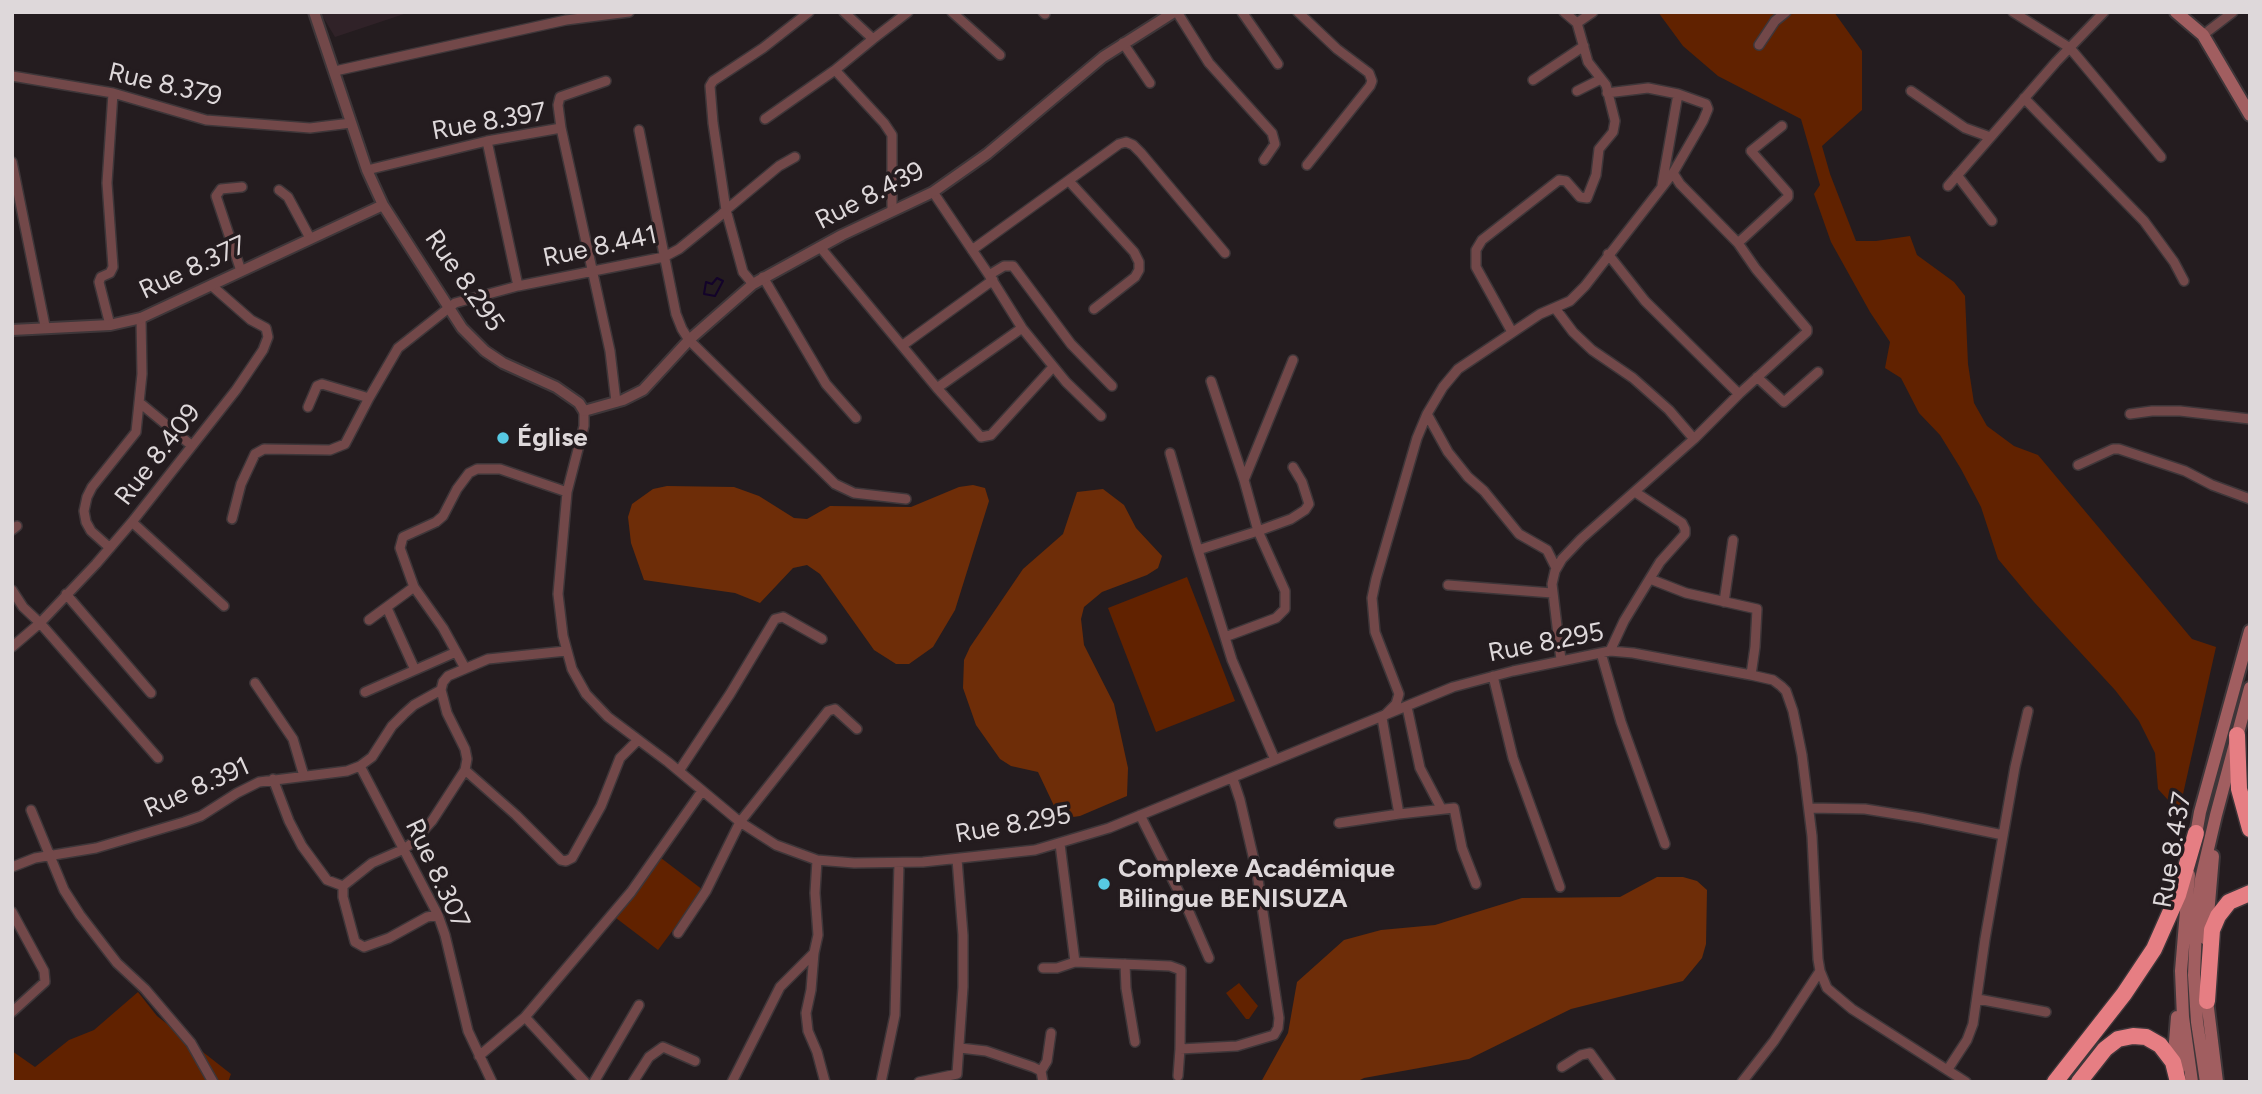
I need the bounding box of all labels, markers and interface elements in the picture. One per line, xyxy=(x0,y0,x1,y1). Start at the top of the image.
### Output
street label: Rue 8.379 xyxy=(105,57,225,113)
street label: Rue 8.397 xyxy=(429,97,549,147)
street label: Rue 8.439 xyxy=(810,155,930,237)
street label: Rue 8.441 xyxy=(540,220,660,274)
street label: Rue 8.295 xyxy=(418,224,510,338)
street label: Rue 8.377 xyxy=(134,230,252,306)
street label: Rue 8.409 xyxy=(109,398,207,512)
place label: Église xyxy=(517,422,588,454)
marker: Église xyxy=(495,430,511,446)
street label: Rue 8.295 xyxy=(1486,617,1606,669)
street label: Rue 8.391 xyxy=(139,751,255,825)
street label: Rue 8.437 xyxy=(2147,790,2199,910)
street label: Rue 8.295 xyxy=(953,799,1073,851)
street label: Rue 8.307 xyxy=(398,814,476,934)
place label: Complexe Académique Bilingue BENISUZA xyxy=(1118,853,1395,914)
marker: Complexe Académique Bilingue BENISUZA xyxy=(1096,876,1112,892)

